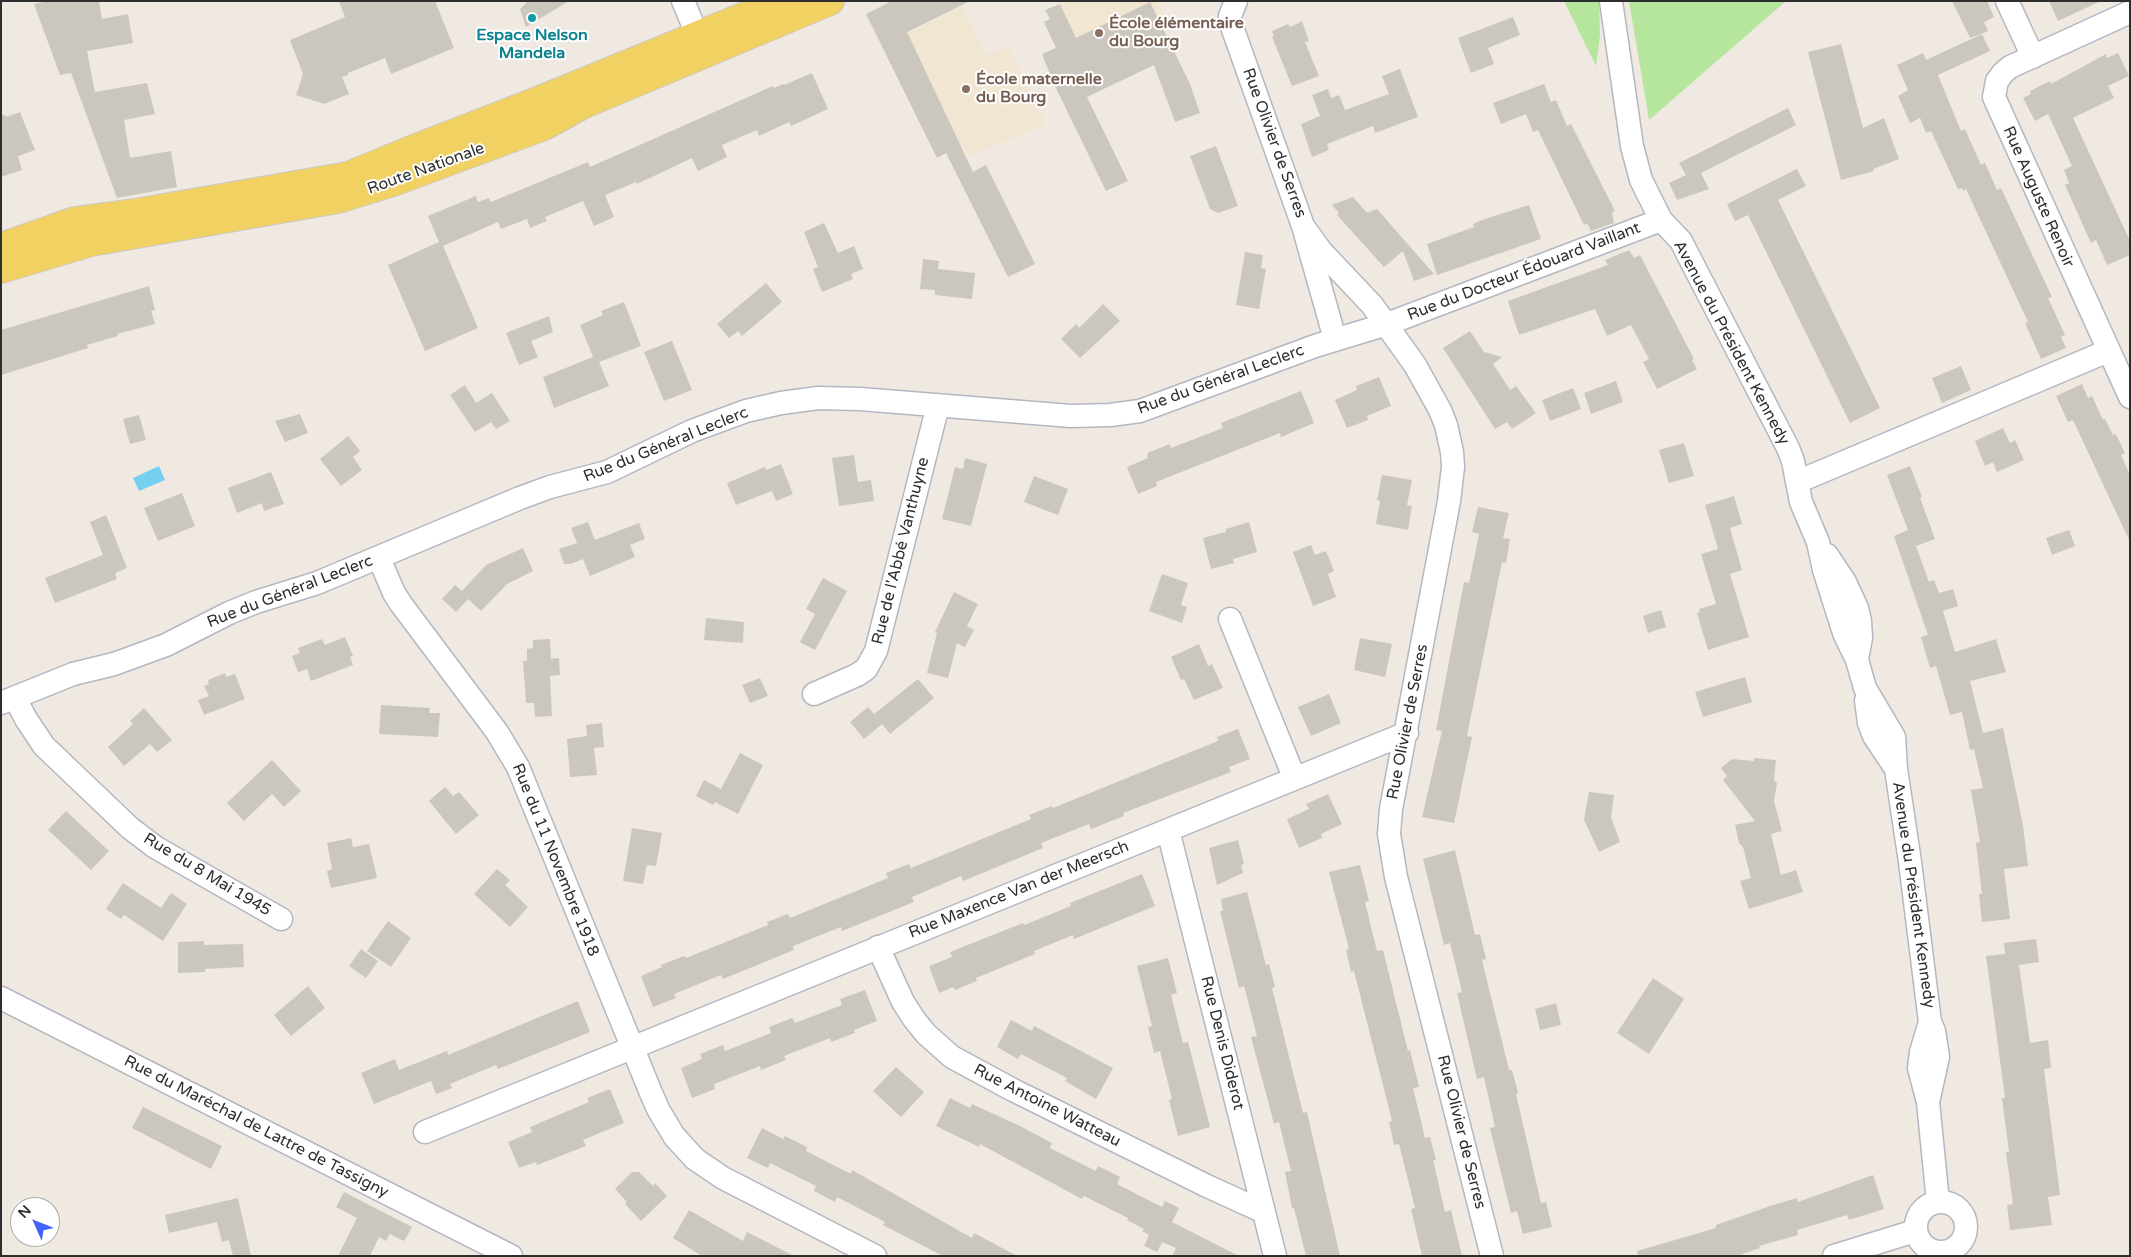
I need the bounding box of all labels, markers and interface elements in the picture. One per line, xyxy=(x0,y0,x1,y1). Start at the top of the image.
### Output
marker: Espace Nelson Mandela xyxy=(526,12,538,24)
place label: École élémentaire du Bourg xyxy=(1109,14,1244,52)
place label: Espace Nelson Mandela xyxy=(476,26,588,64)
marker: École élémentaire du Bourg xyxy=(1093,27,1105,39)
street label: Rue Olivier de Serres xyxy=(1238,66,1310,220)
place label: École maternelle du Bourg xyxy=(976,70,1102,108)
marker: École maternelle du Bourg xyxy=(960,83,972,95)
street label: Rue Auguste Renoir xyxy=(1998,123,2078,271)
street label: Route Nationale xyxy=(365,139,487,199)
street label: Rue du Docteur Édouard Vaillant xyxy=(1405,219,1643,325)
street label: Avenue du Président Kennedy xyxy=(1669,238,1793,448)
street label: Rue du Général Leclerc xyxy=(1135,341,1307,419)
street label: Rue du Général Leclerc xyxy=(581,403,751,487)
street label: Rue de l'Abbé Vanthuyne xyxy=(868,455,934,647)
street label: Rue du Général Leclerc xyxy=(204,552,376,632)
street label: Rue Olivier de Serres xyxy=(1384,643,1432,801)
street label: Rue du 11 Novembre 1918 xyxy=(507,761,603,959)
street label: Avenue du Président Kennedy xyxy=(1888,780,1938,1010)
street label: Rue du 8 Mai 1945 xyxy=(140,829,274,921)
street label: Rue Maxence Van der Meersch xyxy=(906,837,1132,943)
street label: Rue Denis Diderot xyxy=(1196,974,1248,1112)
street label: Rue du Maréchal de Lattre de Tassigny xyxy=(121,1052,391,1202)
street label: Rue Olivier de Serres xyxy=(1433,1053,1489,1211)
street label: Rue Antoine Watteau xyxy=(970,1061,1124,1151)
north arrow xyxy=(10,1197,60,1247)
text: N xyxy=(15,1202,35,1222)

